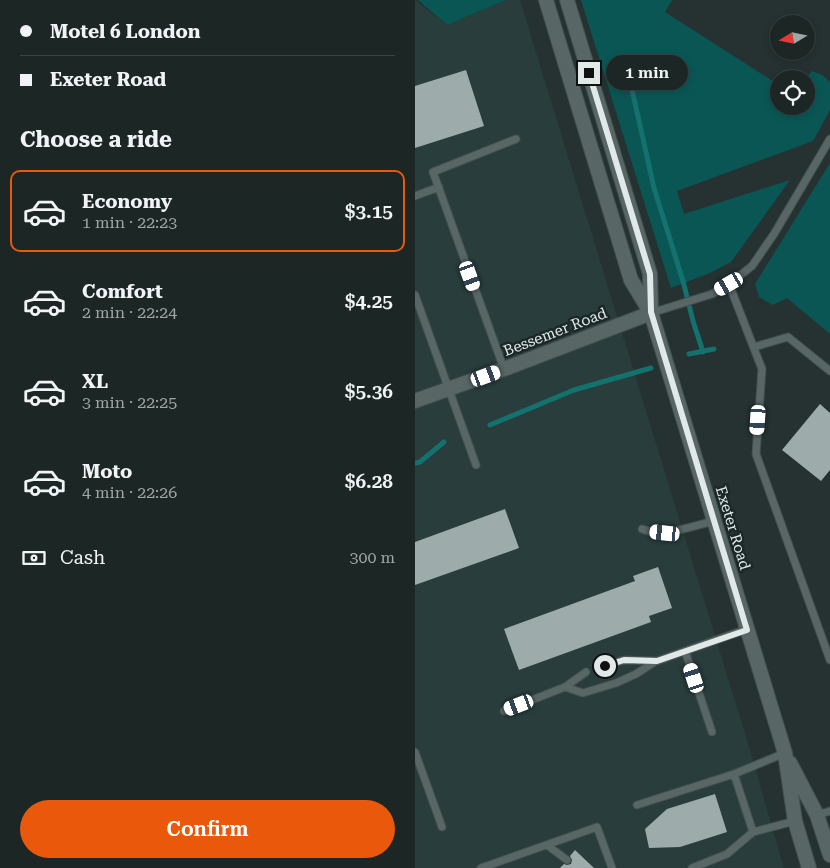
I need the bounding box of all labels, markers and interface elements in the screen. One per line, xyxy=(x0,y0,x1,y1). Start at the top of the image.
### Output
north arrow xyxy=(770,15,815,60)
map controls xyxy=(770,15,815,115)
text: Motel 6 London xyxy=(50,20,200,43)
callout: 1 min xyxy=(607,56,689,90)
route end xyxy=(578,62,600,84)
text: 1 min xyxy=(625,63,669,82)
text: Exeter Road xyxy=(50,68,166,91)
button: locate xyxy=(770,70,815,115)
text: Choose a ride xyxy=(20,127,172,152)
icon: car xyxy=(22,189,67,234)
text: Economy xyxy=(82,190,172,213)
text: $3.15 xyxy=(345,200,393,223)
text: 1 min · 22:23 xyxy=(82,213,177,232)
car xyxy=(457,259,482,293)
car xyxy=(712,270,745,298)
icon: car xyxy=(22,279,67,324)
text: Comfort xyxy=(82,280,163,303)
text: $4.25 xyxy=(345,290,393,313)
text: 2 min · 22:24 xyxy=(82,303,177,322)
street label: Bessemer Road xyxy=(501,304,610,360)
car xyxy=(469,364,502,388)
icon: car xyxy=(22,369,67,414)
text: XL xyxy=(82,370,108,393)
text: $5.36 xyxy=(345,380,393,403)
text: 3 min · 22:25 xyxy=(82,393,177,412)
car xyxy=(749,405,766,435)
icon: car xyxy=(22,459,67,504)
text: Moto xyxy=(82,460,132,483)
text: $6.28 xyxy=(345,470,393,493)
text: 4 min · 22:26 xyxy=(82,483,177,502)
street label: Exeter Road xyxy=(712,484,754,572)
car xyxy=(649,524,680,542)
icon: cash xyxy=(20,544,48,572)
text: Cash xyxy=(60,546,105,569)
text: 300 m xyxy=(349,548,395,567)
route start xyxy=(594,655,616,677)
car xyxy=(682,661,705,695)
car xyxy=(502,693,535,717)
button: Confirm xyxy=(20,800,395,858)

